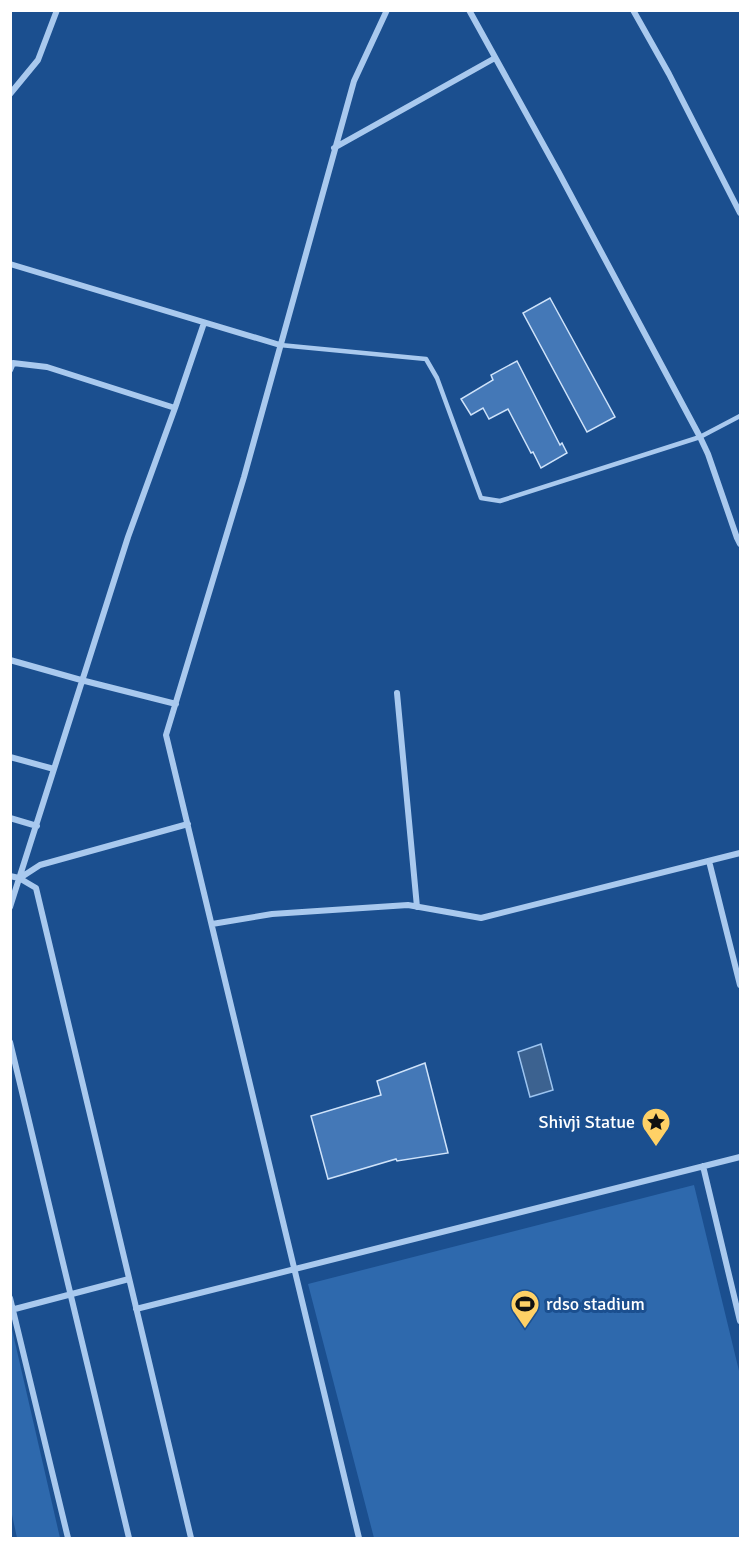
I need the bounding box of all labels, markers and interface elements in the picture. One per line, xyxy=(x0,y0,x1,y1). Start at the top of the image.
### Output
place icon: Shivji Statue xyxy=(640,1106,672,1148)
place label: Shivji Statue xyxy=(538,1111,635,1133)
sports icon: rdso stadium xyxy=(509,1288,541,1330)
place label: rdso stadium xyxy=(546,1293,645,1315)

